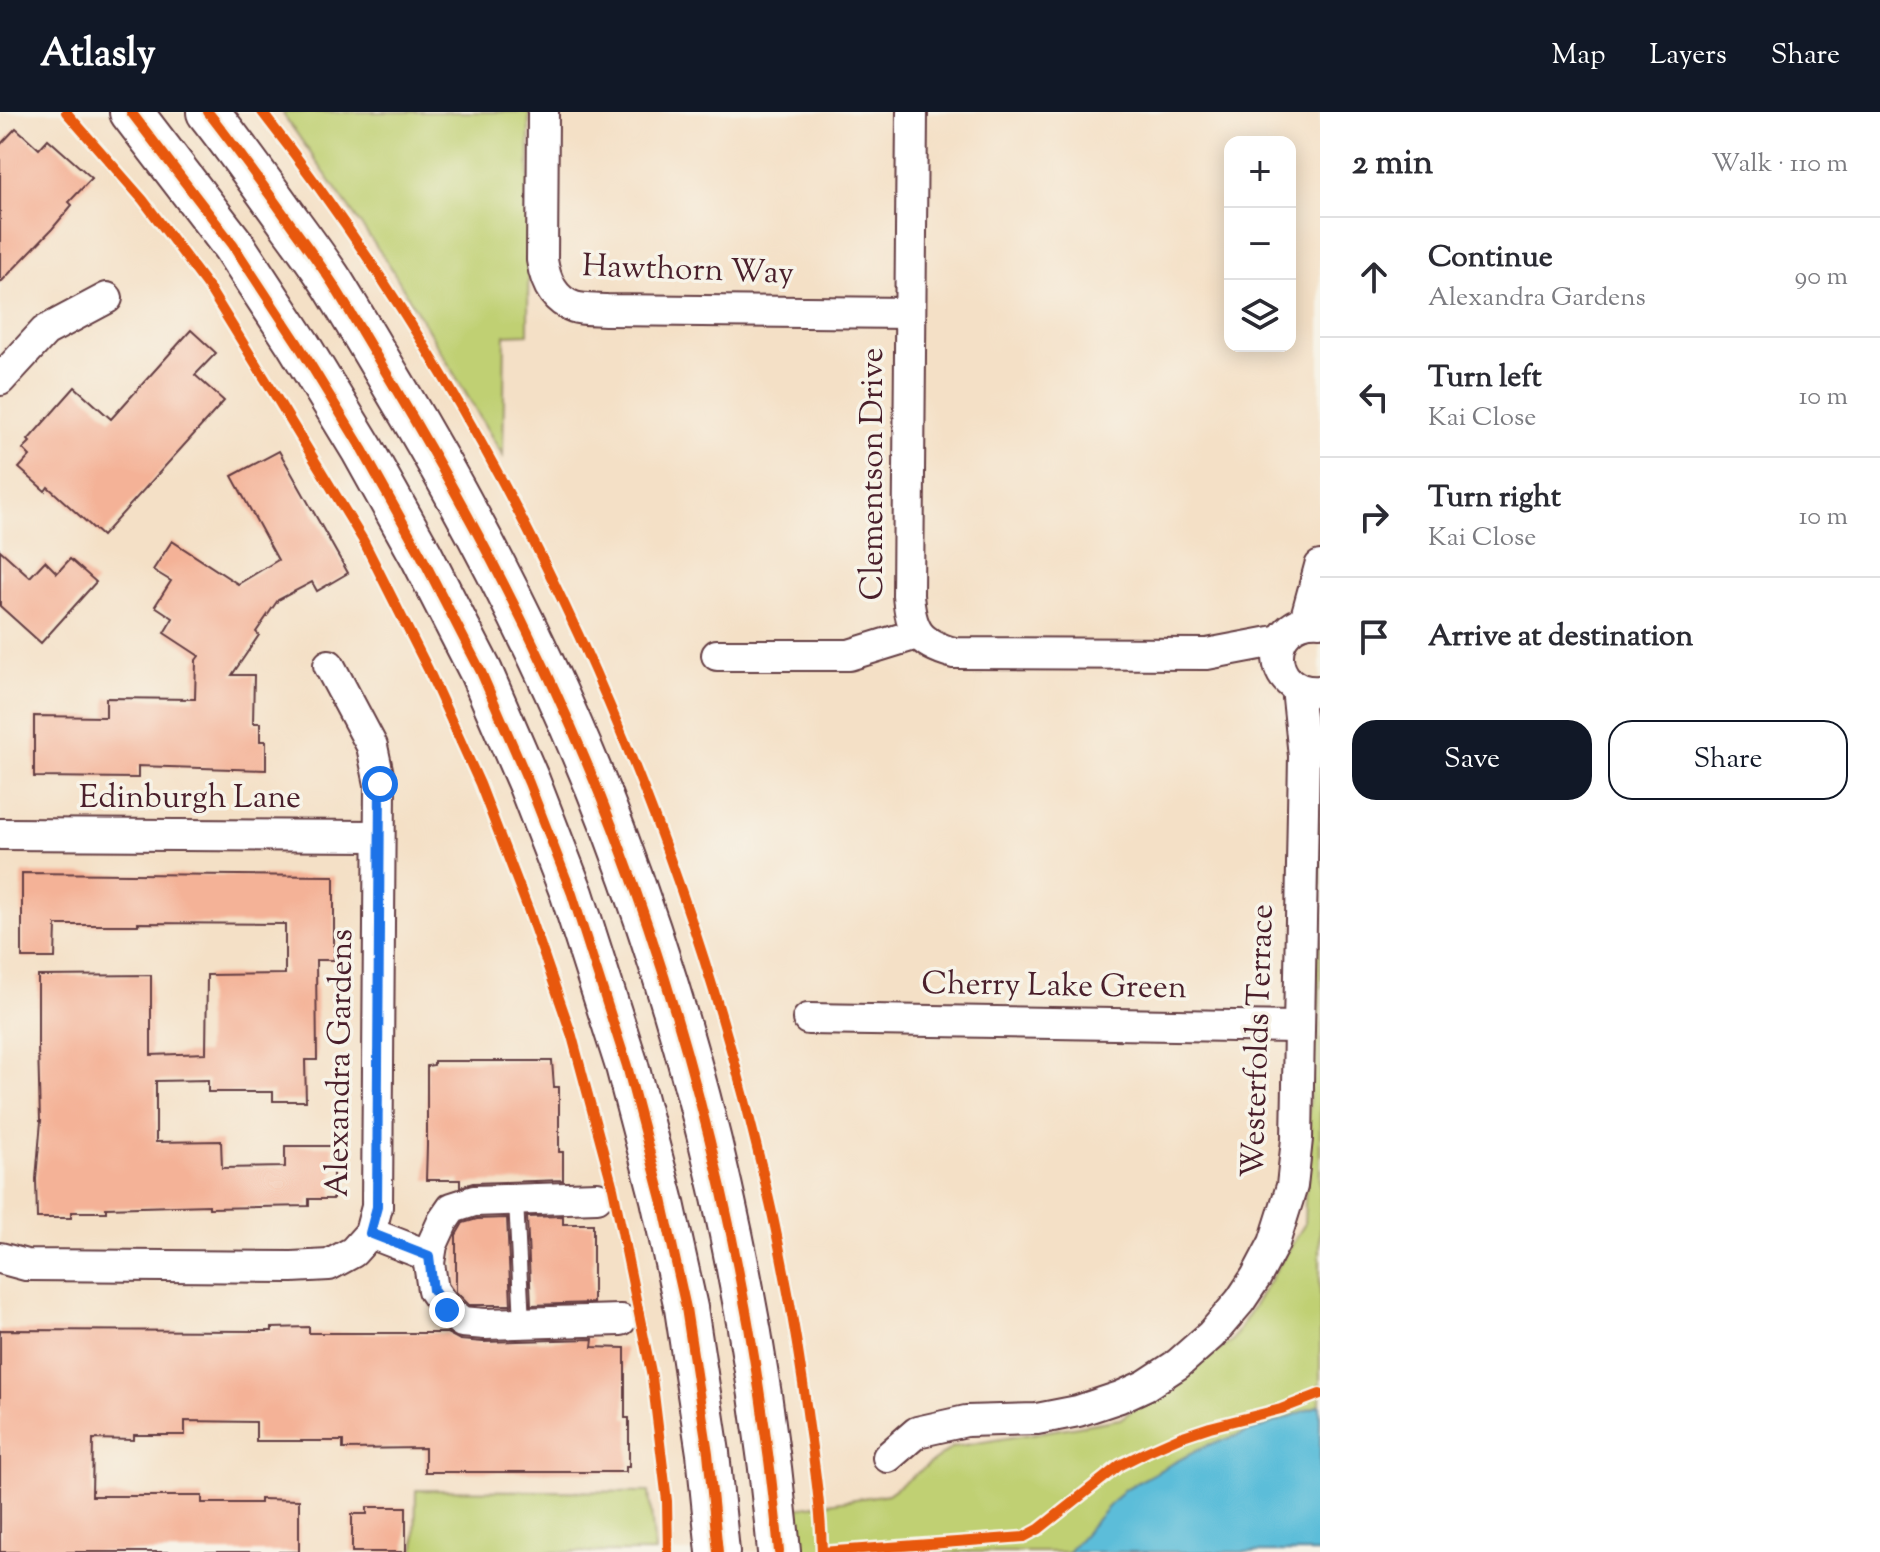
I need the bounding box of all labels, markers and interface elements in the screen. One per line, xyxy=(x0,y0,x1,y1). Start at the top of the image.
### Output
text: Atlasly xyxy=(40,29,156,83)
text: Map xyxy=(1552,36,1605,76)
text: Layers xyxy=(1649,36,1727,76)
text: Share xyxy=(1771,36,1840,76)
map controls xyxy=(1224,136,1296,352)
button: + xyxy=(1224,136,1296,208)
text: 2 min xyxy=(1352,140,1433,189)
text: Walk · 110 m xyxy=(1711,146,1848,183)
button: − xyxy=(1224,208,1296,280)
text: Continue xyxy=(1428,237,1553,280)
street label: Hawthorn Way xyxy=(581,244,795,298)
icon: ahead xyxy=(1352,255,1396,299)
text: 90 m xyxy=(1795,259,1848,296)
button: layers xyxy=(1224,280,1296,352)
text: Alexandra Gardens xyxy=(1428,280,1646,317)
street label: Clementson Drive xyxy=(851,348,897,600)
text: Turn left xyxy=(1428,357,1542,400)
icon: left xyxy=(1352,375,1396,419)
text: 10 m xyxy=(1799,379,1848,416)
text: Kai Close xyxy=(1428,400,1536,437)
text: Turn right xyxy=(1428,477,1561,520)
icon: right xyxy=(1352,495,1396,539)
text: 10 m xyxy=(1799,499,1848,536)
text: Kai Close xyxy=(1428,520,1536,557)
icon: arrive xyxy=(1352,615,1396,659)
text: Arrive at destination xyxy=(1428,616,1693,659)
button: Save xyxy=(1352,720,1592,800)
button: Share xyxy=(1608,720,1848,800)
route start xyxy=(362,766,398,802)
street label: Edinburgh Lane xyxy=(79,776,301,822)
street label: Westerfolds Terrace xyxy=(1231,903,1287,1179)
street label: Alexandra Gardens xyxy=(316,929,366,1197)
street label: Cherry Lake Green xyxy=(921,962,1187,1012)
route end xyxy=(429,1292,465,1328)

